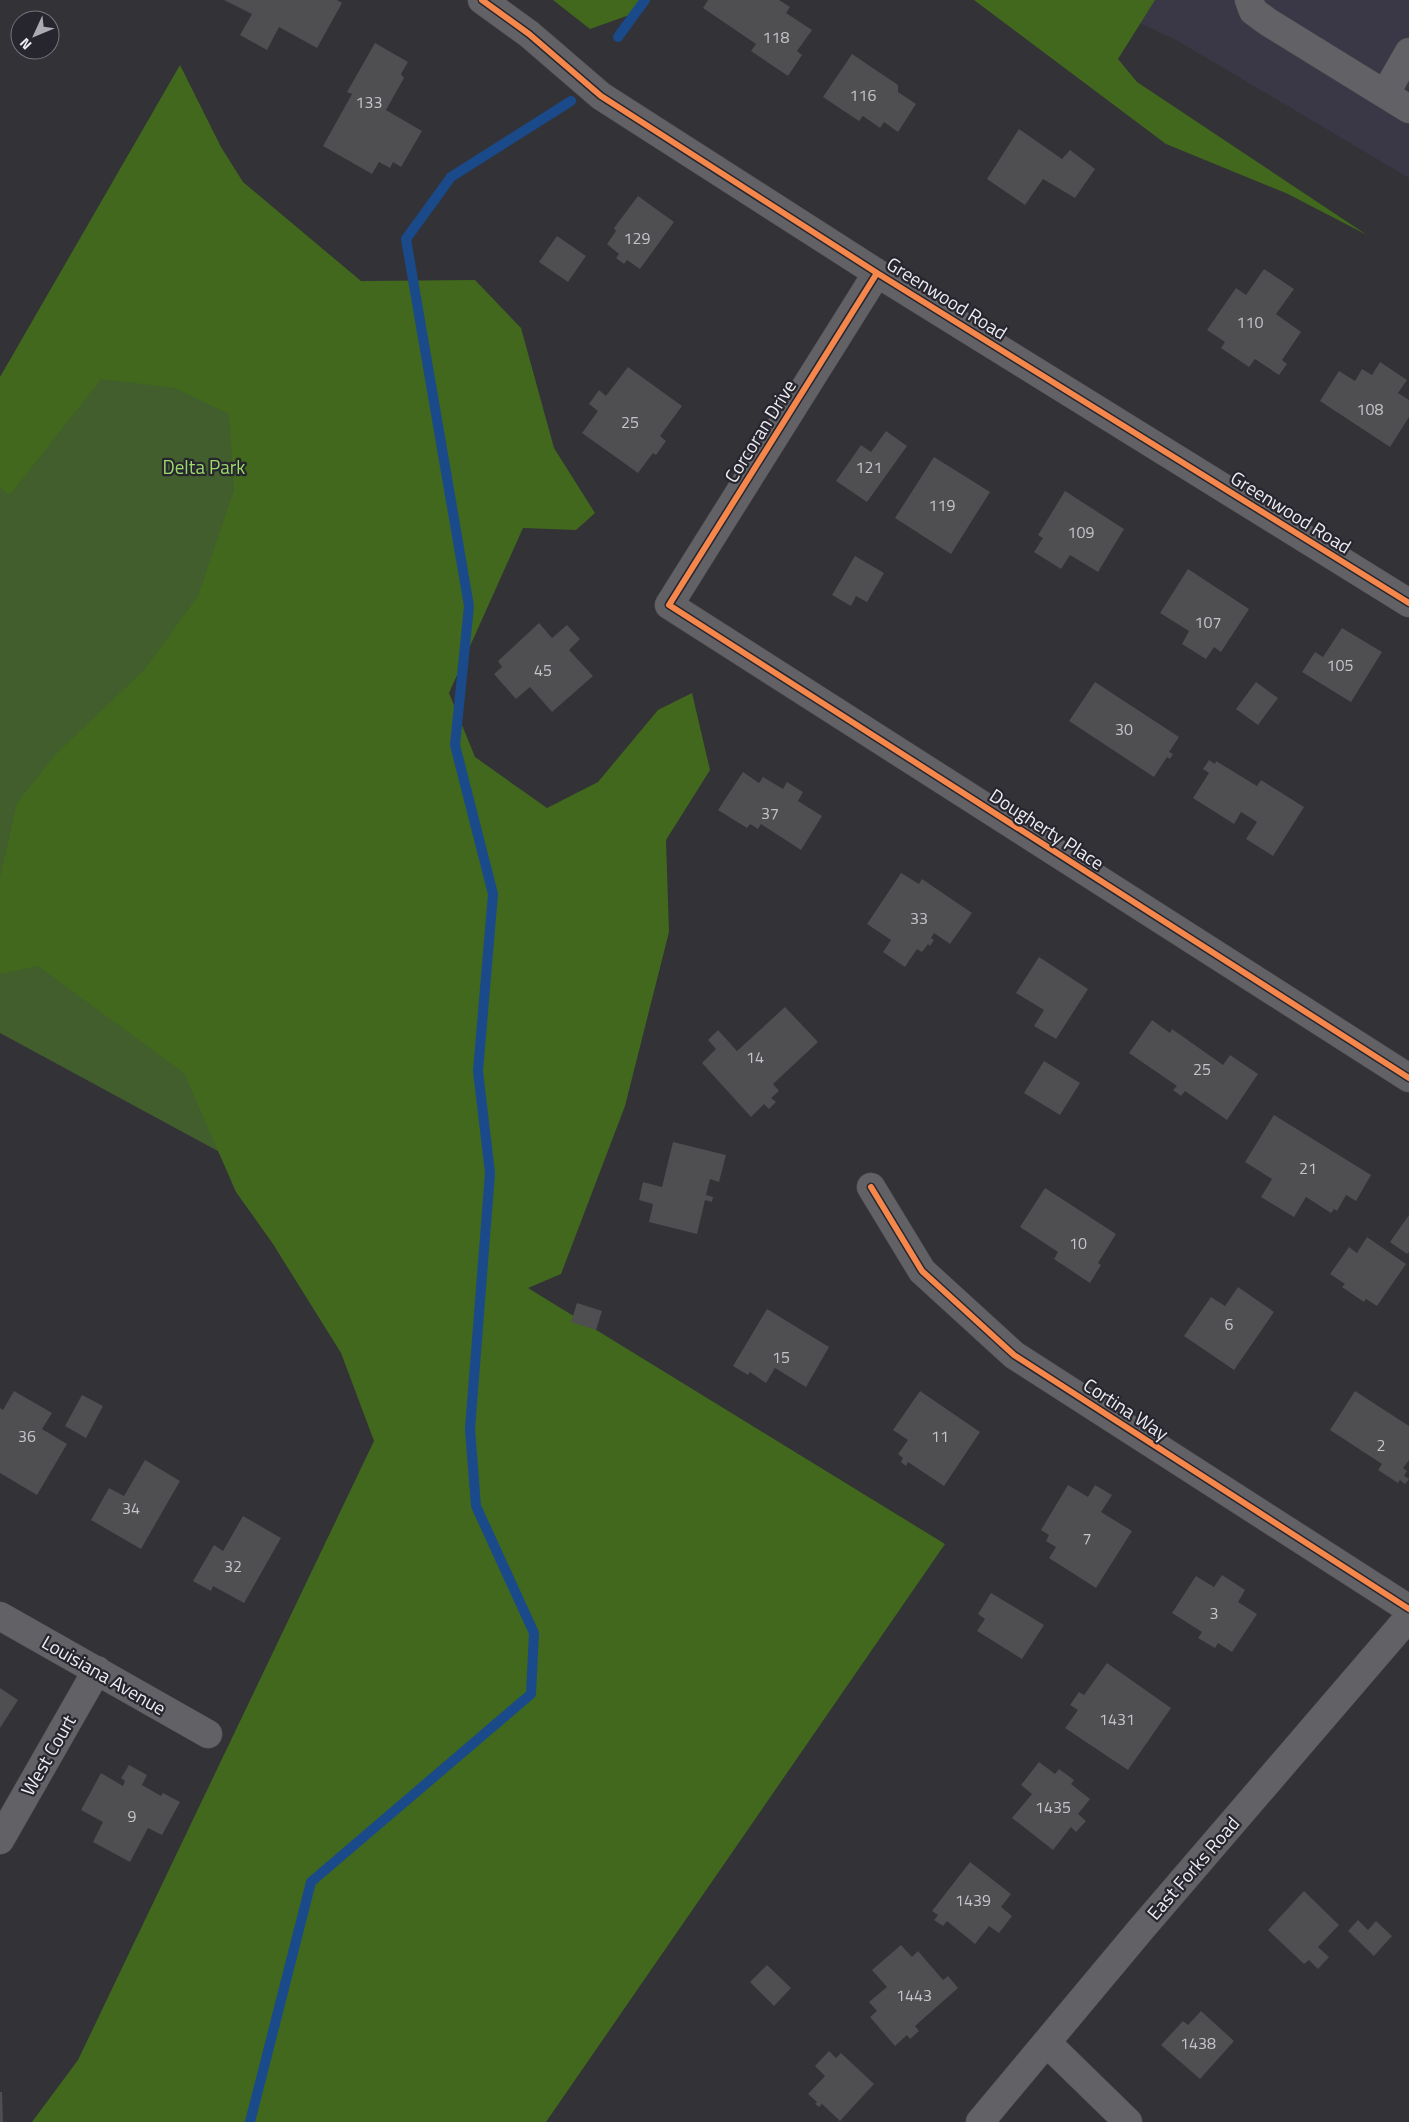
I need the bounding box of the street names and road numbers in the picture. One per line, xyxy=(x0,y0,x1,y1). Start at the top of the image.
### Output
street label: Greenwood Road xyxy=(881,249,1013,346)
street label: Corcoran Drive xyxy=(716,374,803,488)
street label: Greenwood Road xyxy=(1225,463,1357,560)
street label: Dougherty Place xyxy=(984,781,1110,877)
street label: Cortina Way xyxy=(1078,1370,1175,1447)
street label: Louisiana Avenue xyxy=(37,1627,172,1722)
street label: West Court xyxy=(13,1709,83,1801)
street label: East Forks Road xyxy=(1139,1809,1246,1926)

